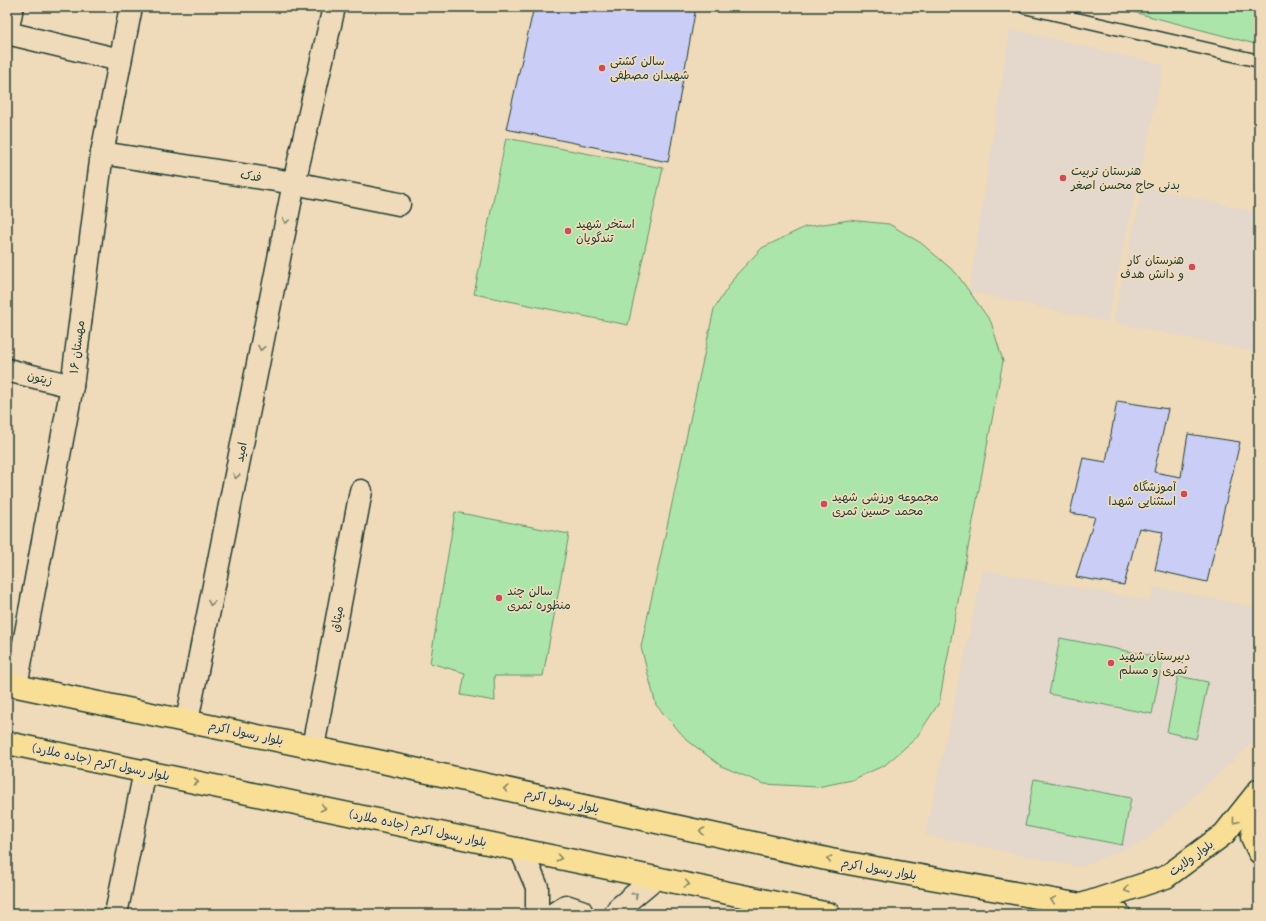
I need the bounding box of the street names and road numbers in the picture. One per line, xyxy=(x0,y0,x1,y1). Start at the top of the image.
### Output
street label: فدک xyxy=(239,165,263,185)
street label: مهستان ۱۶ xyxy=(65,319,87,375)
street label: زیتون xyxy=(26,366,55,388)
street label: امید xyxy=(230,441,250,463)
street label: میثاق xyxy=(326,604,346,633)
street label: بلوار رسول اکرم xyxy=(207,716,285,750)
street label: بلوار رسول اکرم (جاده ملارد) xyxy=(31,739,171,785)
street label: بلوار رسول اکرم xyxy=(523,784,601,818)
street label: بلوار رسول اکرم (جاده ملارد) xyxy=(348,805,488,851)
street label: بلوار ولایت xyxy=(1165,836,1217,880)
street label: بلوار رسول اکرم xyxy=(840,854,918,884)

